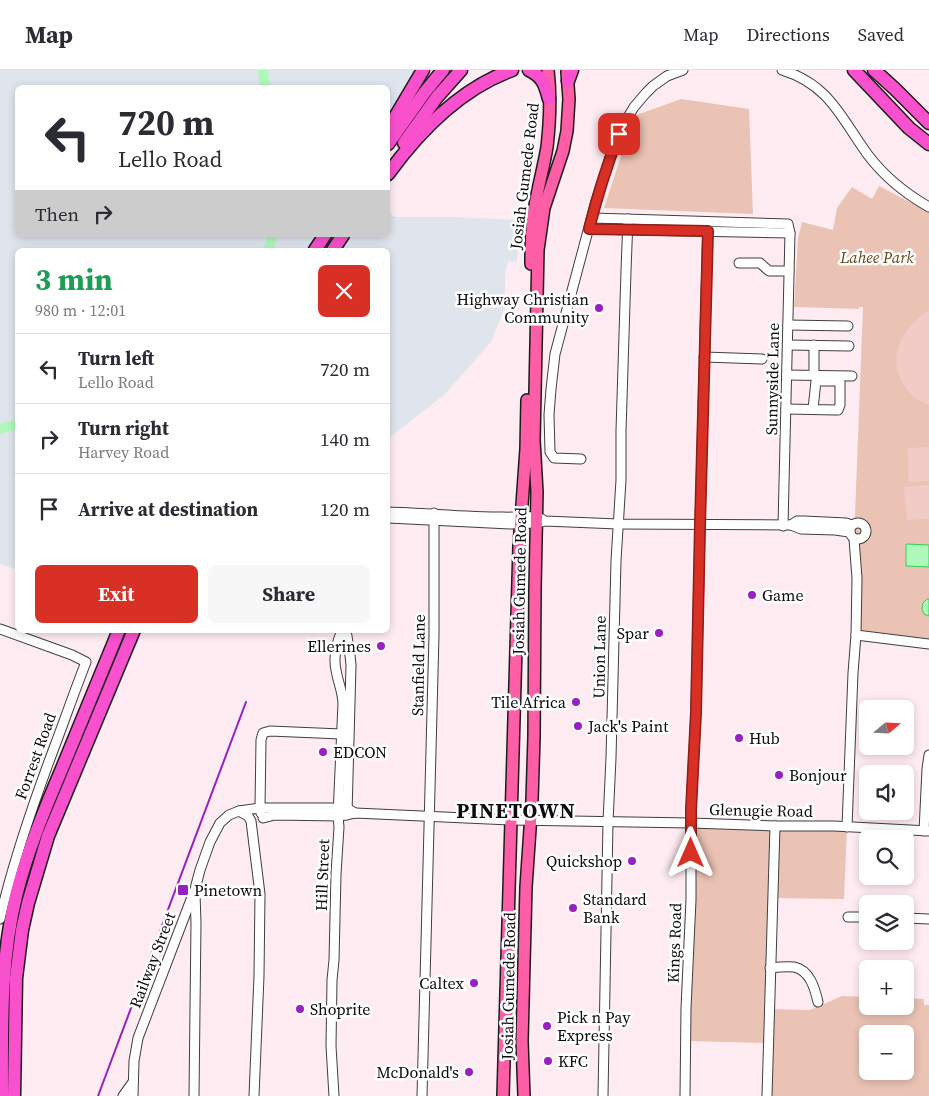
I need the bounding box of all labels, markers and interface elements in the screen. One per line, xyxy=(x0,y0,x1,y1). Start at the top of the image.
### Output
text: Map xyxy=(25,18,73,51)
text: Map xyxy=(683,22,719,47)
text: Directions xyxy=(747,22,830,47)
text: Saved xyxy=(858,22,904,47)
text: 720 m xyxy=(118,99,214,147)
street label: Josiah Gumede Road xyxy=(504,101,544,252)
icon: left xyxy=(35,105,100,170)
pin xyxy=(598,113,640,155)
icon: arrive xyxy=(605,120,633,148)
text: Lello Road xyxy=(118,144,222,174)
icon: right xyxy=(89,200,117,228)
text: Then xyxy=(35,201,79,227)
park label: Lahee Park xyxy=(839,246,914,268)
text: 3 min xyxy=(35,259,113,300)
button: close xyxy=(318,265,370,317)
place label: Highway Christian Community xyxy=(457,288,590,328)
text: 980 m · 12:01 xyxy=(35,299,126,321)
marker: Highway Christian Community xyxy=(593,302,605,314)
street label: Sunnyside Lane xyxy=(760,323,784,435)
text: Turn left xyxy=(78,345,154,371)
icon: left xyxy=(35,355,63,383)
text: 720 m xyxy=(320,356,370,382)
text: Lello Road xyxy=(78,371,154,393)
text: Turn right xyxy=(78,415,169,441)
icon: right xyxy=(35,425,63,453)
text: 140 m xyxy=(320,426,370,452)
text: Harvey Road xyxy=(78,441,169,463)
icon: arrive xyxy=(35,495,63,523)
text: Arrive at destination xyxy=(78,496,258,522)
text: 120 m xyxy=(320,496,370,522)
street label: Josiah Gumede Road xyxy=(507,507,531,656)
button: Exit xyxy=(35,565,198,623)
button: Share xyxy=(208,565,370,623)
place label: Game xyxy=(762,584,804,606)
marker: Game xyxy=(746,589,758,601)
street label: Stanfield Lane xyxy=(406,614,430,716)
street label: Union Lane xyxy=(587,615,611,699)
place label: Spar xyxy=(617,622,649,644)
marker: Spar xyxy=(653,627,665,639)
place label: Ellerines xyxy=(307,635,371,657)
marker: Ellerines xyxy=(375,640,387,652)
place label: Tile Africa xyxy=(491,691,567,713)
marker: Tile Africa xyxy=(570,696,582,708)
north arrow xyxy=(859,700,914,755)
map controls xyxy=(859,700,914,1080)
street label: Forrest Road xyxy=(9,709,61,803)
place label: Jack's Paint xyxy=(587,715,669,737)
marker: Jack's Paint xyxy=(572,720,584,732)
place label: Hub xyxy=(749,727,780,749)
marker: Hub xyxy=(733,732,745,744)
place label: EDCON xyxy=(333,741,387,763)
marker: EDCON xyxy=(317,746,329,758)
place label: Bonjour xyxy=(789,764,847,786)
button: sound xyxy=(859,765,914,820)
marker: Bonjour xyxy=(773,769,785,781)
district label: PINETOWN xyxy=(456,796,576,825)
street label: Glenugie Road xyxy=(709,798,813,822)
position arrow xyxy=(664,826,716,878)
button: search xyxy=(859,830,914,885)
street label: Hill Street xyxy=(310,838,334,911)
place label: Quickshop xyxy=(546,850,622,872)
marker: Quickshop xyxy=(626,855,638,867)
place label: Pinetown xyxy=(194,879,262,901)
marker: Pinetown xyxy=(176,883,190,897)
place label: Standard Bank xyxy=(583,888,647,928)
button: layers xyxy=(859,895,914,950)
marker: Standard Bank xyxy=(567,902,579,914)
street label: Kings Road xyxy=(662,902,686,984)
street label: Railway Street xyxy=(124,908,181,1011)
street label: Josiah Gumede Road xyxy=(496,912,520,1061)
button: + xyxy=(859,960,914,1015)
place label: Caltex xyxy=(419,972,465,994)
marker: Caltex xyxy=(468,977,480,989)
place label: Shoprite xyxy=(310,998,371,1020)
marker: Shoprite xyxy=(294,1003,306,1015)
place label: Pick n Pay Express xyxy=(557,1006,631,1046)
marker: Pick n Pay Express xyxy=(541,1020,553,1032)
button: − xyxy=(859,1025,914,1080)
place label: KFC xyxy=(558,1050,588,1072)
marker: KFC xyxy=(542,1055,554,1067)
place label: McDonald's xyxy=(376,1061,459,1083)
marker: McDonald's xyxy=(463,1066,475,1078)

